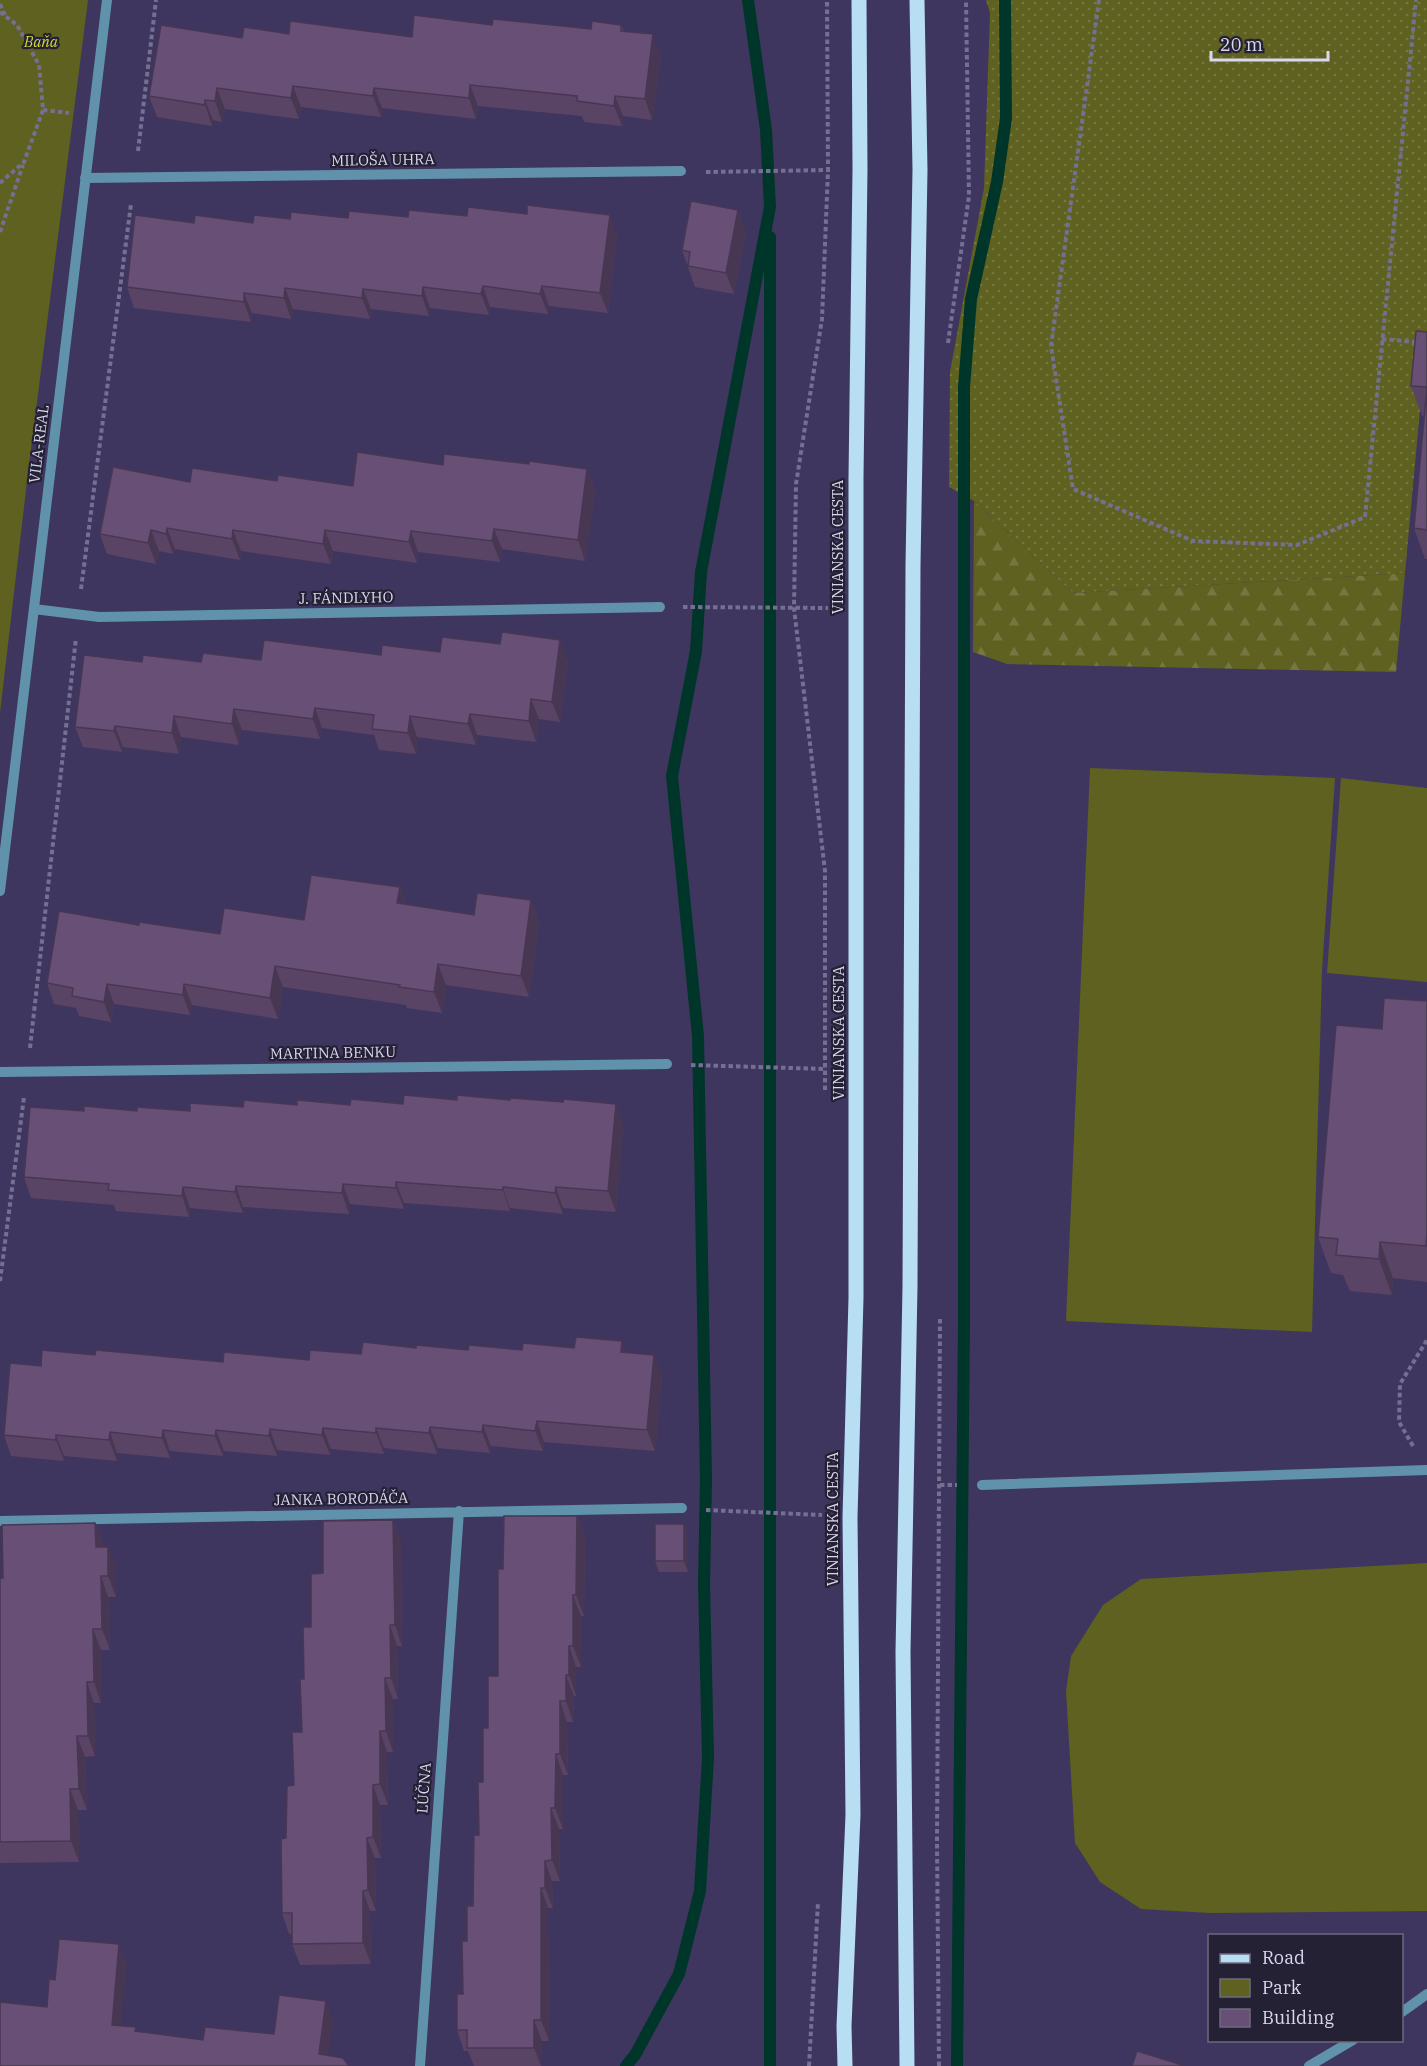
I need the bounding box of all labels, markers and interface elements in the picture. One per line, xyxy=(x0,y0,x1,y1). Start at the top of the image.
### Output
scale bar xyxy=(1211,24,1328,62)
park label: Baňa xyxy=(23,32,59,51)
text: 20 m xyxy=(1220,33,1263,56)
street label: MILOŠA UHRA xyxy=(331,149,436,170)
street label: VILA-REAL xyxy=(24,404,53,484)
street label: VINIANSKA CESTA xyxy=(828,479,847,614)
street label: J. FÁNDLYHO xyxy=(299,587,393,608)
street label: VINIANSKA CESTA xyxy=(829,965,848,1100)
street label: MARTINA BENKU xyxy=(270,1042,396,1063)
street label: VINIANSKA CESTA xyxy=(823,1451,842,1586)
street label: JANKA BORODÁČA xyxy=(274,1488,409,1509)
street label: LÚČNA xyxy=(412,1761,435,1814)
legend xyxy=(1208,1934,1403,2042)
text: Road xyxy=(1262,1946,1305,1969)
text: Park xyxy=(1262,1976,1302,1999)
text: Building xyxy=(1262,2006,1334,2029)

